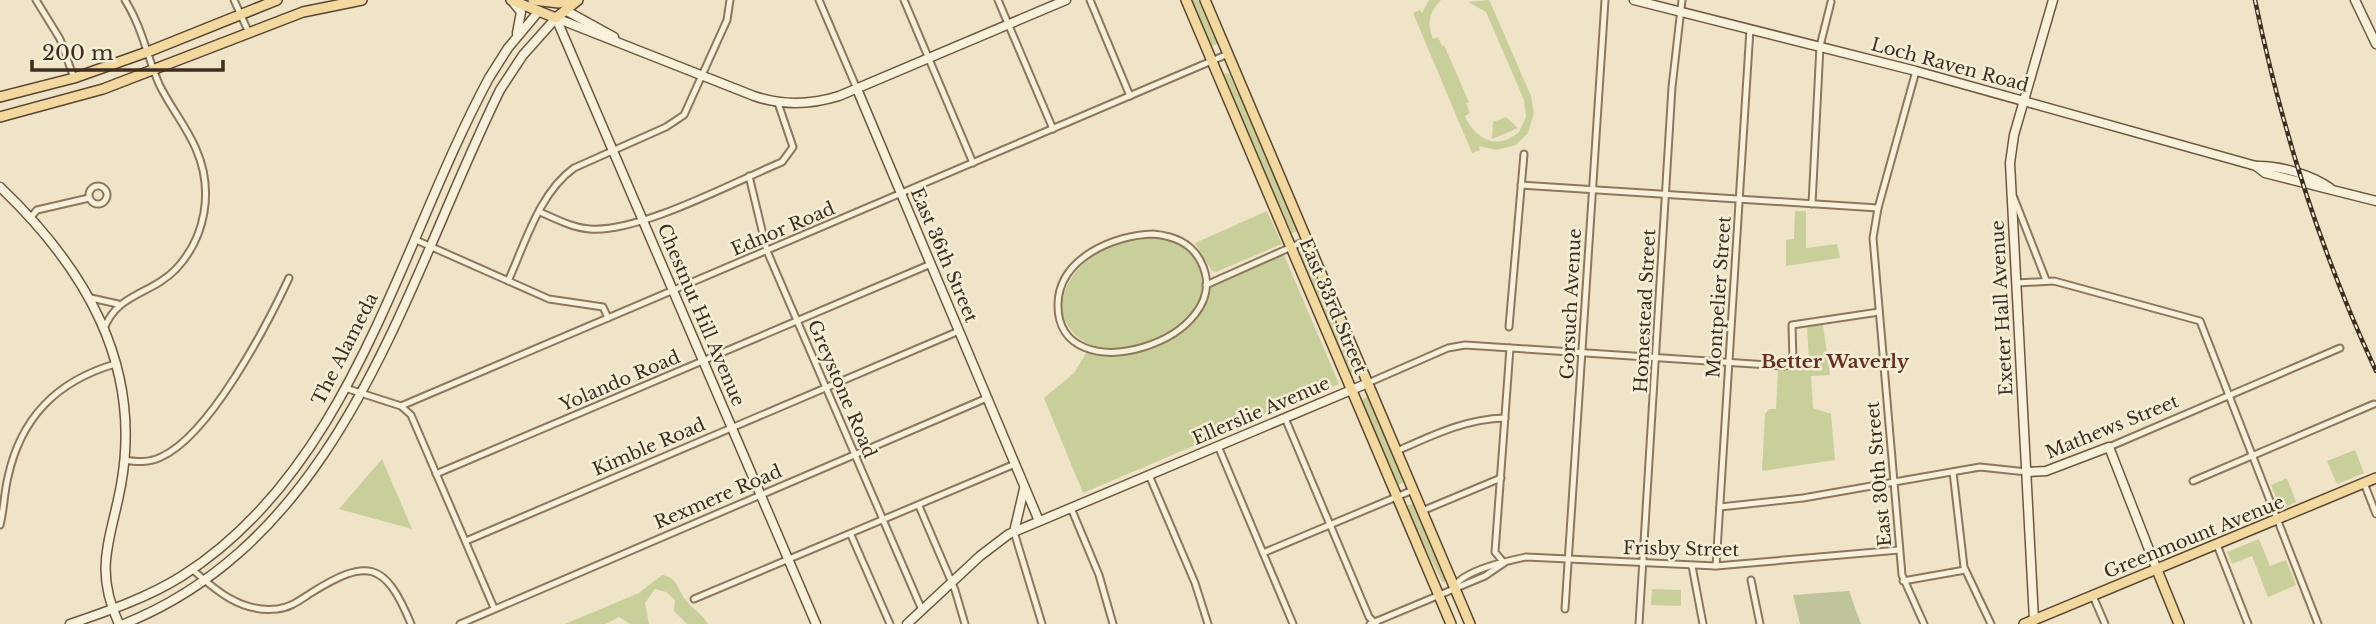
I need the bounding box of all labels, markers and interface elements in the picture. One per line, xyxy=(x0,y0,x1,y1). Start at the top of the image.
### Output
scale bar xyxy=(32,28,222,72)
street label: Loch Raven Road xyxy=(1869,33,2031,97)
text: 200 m xyxy=(42,40,114,66)
street label: East 36th Street xyxy=(906,184,982,326)
street label: Ednor Road xyxy=(728,197,838,261)
street label: Montpelier Street xyxy=(1702,215,1736,379)
street label: Chestnut Hill Avenue xyxy=(653,220,749,410)
street label: Exeter Hall Avenue xyxy=(1986,220,2018,396)
street label: Gorsuch Avenue xyxy=(1556,228,1586,380)
street label: Homestead Street xyxy=(1630,228,1660,394)
street label: East 33rd Street xyxy=(1295,235,1372,377)
street label: The Alameda xyxy=(307,289,383,409)
street label: Greystone Road xyxy=(803,317,881,461)
street label: Yolando Road xyxy=(556,346,683,417)
district label: Better Waverly xyxy=(1761,350,1910,373)
street label: Ellerslie Avenue xyxy=(1189,372,1333,450)
street label: Mathews Street xyxy=(2042,390,2182,464)
street label: East 30th Street xyxy=(1862,400,1896,547)
street label: Kimble Road xyxy=(589,413,709,481)
street label: Rexmere Road xyxy=(651,460,785,534)
street label: Greenmount Avenue xyxy=(2101,491,2287,583)
street label: Frisby Street xyxy=(1623,537,1740,561)

